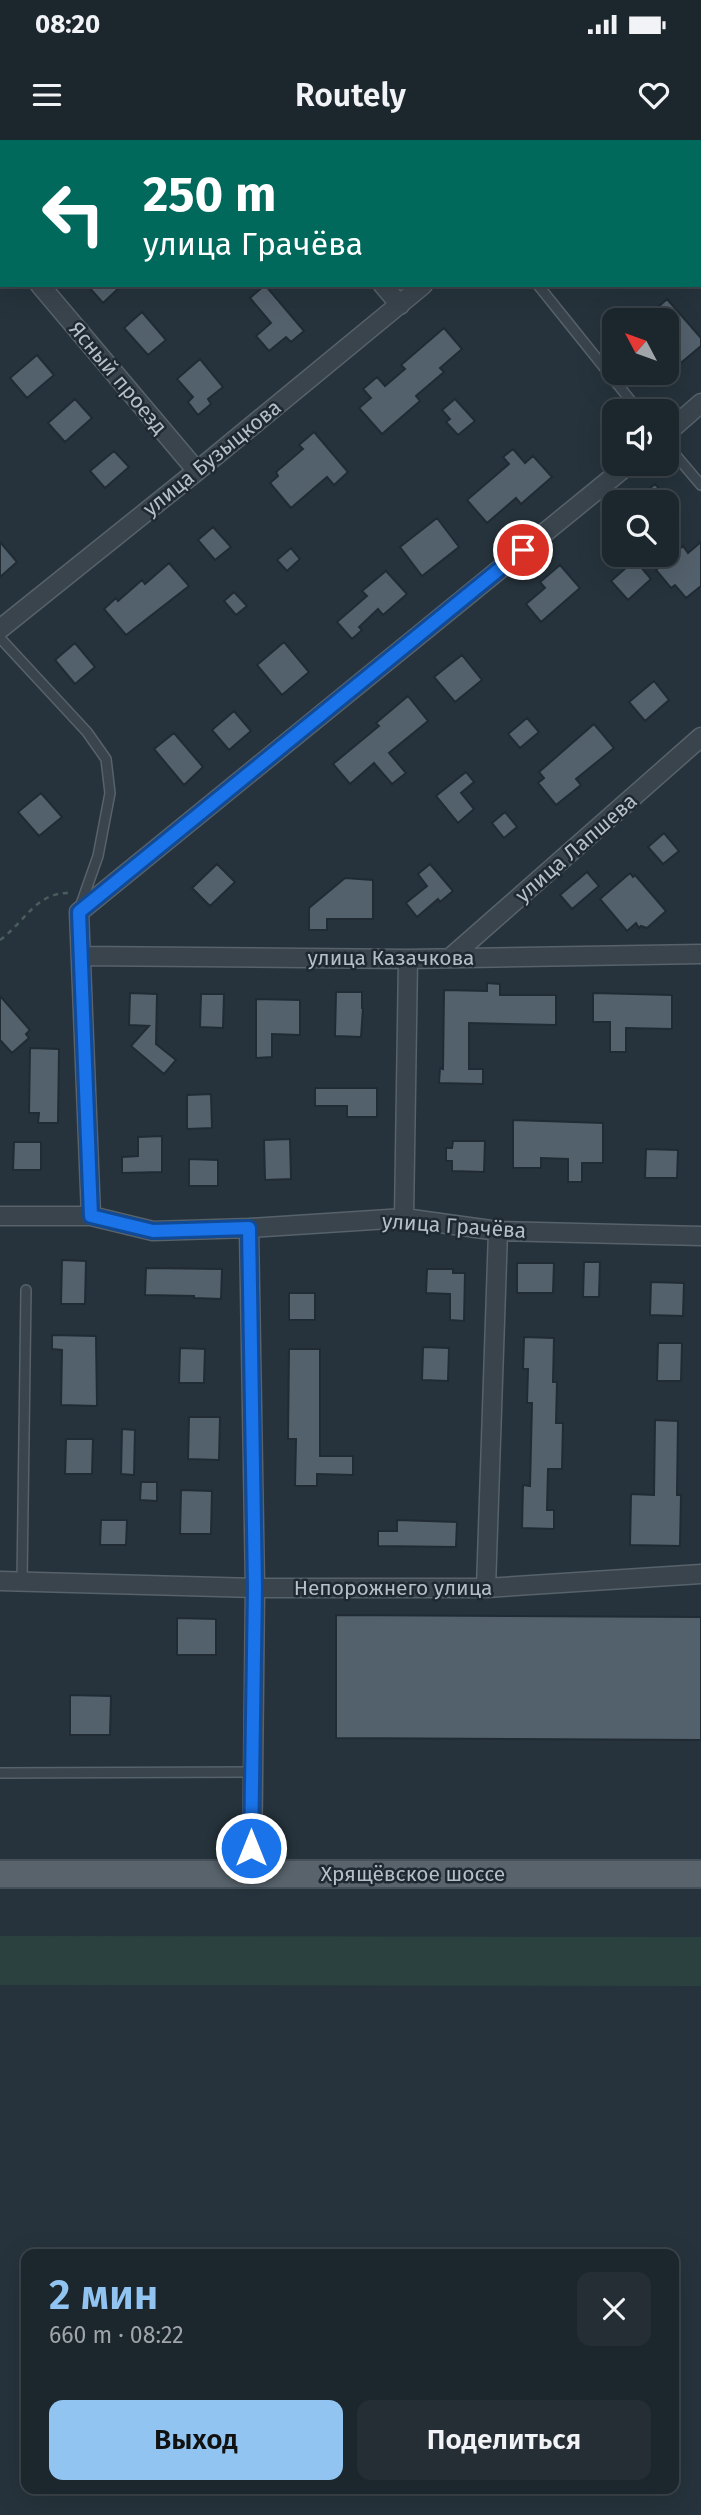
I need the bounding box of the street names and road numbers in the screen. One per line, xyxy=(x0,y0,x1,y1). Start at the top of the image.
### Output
street label: Ясный проезд xyxy=(63,316,173,440)
street label: улица Бузыцкова xyxy=(138,394,286,522)
street label: улица Лапшева xyxy=(510,788,642,908)
street label: улица Казачкова xyxy=(307,945,475,971)
street label: улица Грачёва xyxy=(381,1208,527,1244)
street label: Непорожнего улица xyxy=(294,1575,492,1601)
street label: Хрящёвское шоссе xyxy=(321,1861,505,1887)

